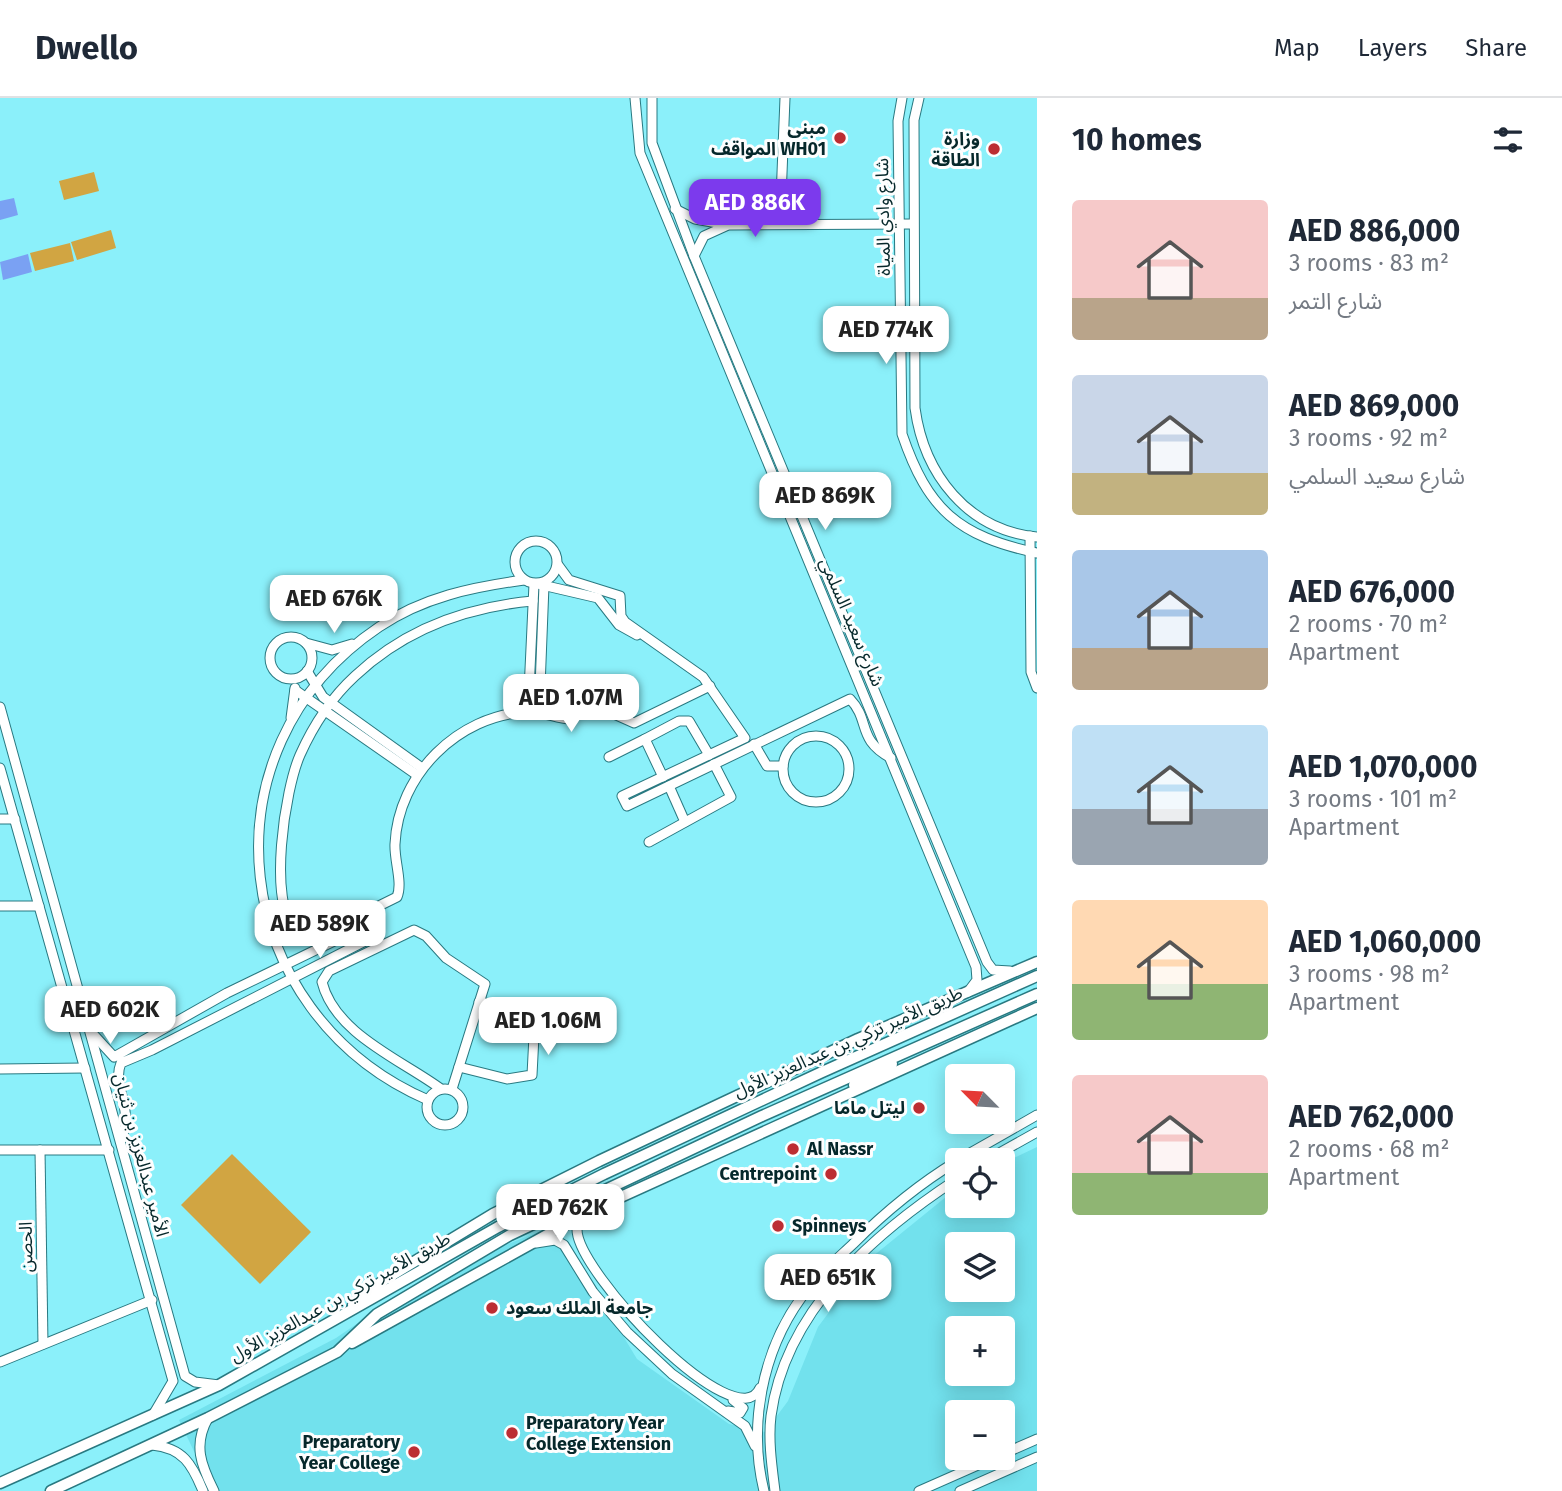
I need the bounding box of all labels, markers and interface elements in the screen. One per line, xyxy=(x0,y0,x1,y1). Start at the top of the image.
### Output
text: Dwello xyxy=(35,28,138,68)
text: Map xyxy=(1274,34,1320,62)
text: Layers xyxy=(1358,34,1427,62)
text: Share xyxy=(1465,34,1527,62)
place label: مبنى المواقف WH01 xyxy=(711,117,826,160)
icon: filters xyxy=(1489,121,1527,159)
text: 10 homes xyxy=(1072,122,1202,158)
place label: وزارة الطاقة xyxy=(931,128,980,171)
marker: مبنى المواقف WH01 xyxy=(832,130,848,146)
marker: وزارة الطاقة xyxy=(986,141,1002,157)
street label: شارع وادي المياة xyxy=(871,158,898,276)
pin: AED 886K xyxy=(683,180,827,239)
text: AED 886K xyxy=(705,188,805,216)
text: AED 886,000 xyxy=(1289,213,1460,249)
icon: home xyxy=(1128,228,1212,312)
text: 3 rooms · 83 m² xyxy=(1289,249,1449,277)
text: شارع التمر xyxy=(1289,287,1382,315)
pin: AED 774K xyxy=(814,306,958,366)
text: AED 774K xyxy=(839,315,933,343)
text: AED 869,000 xyxy=(1289,388,1459,424)
icon: home xyxy=(1128,403,1212,487)
text: 3 rooms · 92 m² xyxy=(1289,424,1448,452)
text: شارع سعيد السلمي xyxy=(1289,462,1465,490)
pin: AED 869K xyxy=(753,472,897,532)
text: AED 869K xyxy=(775,481,875,509)
street label: شارع سعيد السلمي xyxy=(812,554,889,691)
text: AED 676,000 xyxy=(1289,574,1455,610)
pin: AED 676K xyxy=(262,575,406,635)
icon: home xyxy=(1128,578,1212,662)
text: AED 676K xyxy=(286,584,382,612)
text: 2 rooms · 70 m² xyxy=(1289,610,1447,638)
text: Apartment xyxy=(1289,638,1399,666)
pin: AED 1.07M xyxy=(491,674,651,734)
text: AED 1.07M xyxy=(519,683,623,711)
text: AED 1,070,000 xyxy=(1289,749,1477,785)
icon: home xyxy=(1128,753,1212,837)
text: 3 rooms · 101 m² xyxy=(1289,785,1457,813)
text: Apartment xyxy=(1289,813,1399,841)
pin: AED 589K xyxy=(248,900,392,960)
text: AED 589K xyxy=(271,909,369,937)
text: AED 1,060,000 xyxy=(1289,924,1481,960)
icon: home xyxy=(1128,928,1212,1012)
text: 3 rooms · 98 m² xyxy=(1289,960,1449,988)
street label: طريق الأمير تركي بن عبدالعزيز الأول xyxy=(730,981,967,1105)
pin: AED 602K xyxy=(38,986,182,1046)
text: Apartment xyxy=(1289,988,1399,1016)
text: AED 602K xyxy=(61,995,159,1023)
pin: AED 1.06M xyxy=(468,998,628,1057)
text: AED 1.06M xyxy=(495,1006,601,1034)
north arrow xyxy=(945,1064,1015,1134)
map controls xyxy=(945,1064,1015,1470)
street label: الأمير عبدالعزيز بن ثنيان xyxy=(109,1071,173,1239)
place label: ليتل ماما xyxy=(834,1097,905,1119)
text: AED 762,000 xyxy=(1289,1099,1454,1135)
marker: ليتل ماما xyxy=(911,1100,927,1116)
icon: home xyxy=(1128,1103,1212,1187)
text: 2 rooms · 68 m² xyxy=(1289,1135,1450,1163)
place label: Al Nassr xyxy=(806,1138,874,1160)
marker: Al Nassr xyxy=(785,1141,801,1157)
button: locate xyxy=(945,1148,1015,1218)
place label: Centrepoint xyxy=(719,1163,818,1185)
text: Apartment xyxy=(1289,1163,1399,1191)
marker: Centrepoint xyxy=(823,1166,839,1182)
pin: AED 762K xyxy=(488,1184,632,1244)
text: AED 762K xyxy=(512,1193,608,1221)
place label: Spinneys xyxy=(792,1215,867,1237)
marker: Spinneys xyxy=(770,1218,786,1234)
street label: الحصن xyxy=(15,1221,37,1273)
street label: طريق الأمير تركي بن عبدالعزيز الأول xyxy=(226,1227,455,1369)
button: layers xyxy=(945,1232,1015,1302)
pin: AED 651K xyxy=(756,1254,900,1314)
text: AED 651K xyxy=(780,1263,876,1291)
place label: جامعة الملك سعود xyxy=(506,1297,653,1319)
marker: جامعة الملك سعود xyxy=(484,1300,500,1316)
button: + xyxy=(945,1316,1015,1386)
button: − xyxy=(945,1400,1015,1470)
place label: Preparatory Year College Extension xyxy=(526,1412,671,1455)
marker: Preparatory Year College Extension xyxy=(504,1425,520,1441)
place label: Preparatory Year College xyxy=(298,1431,401,1474)
marker: Preparatory Year College xyxy=(406,1444,422,1460)

